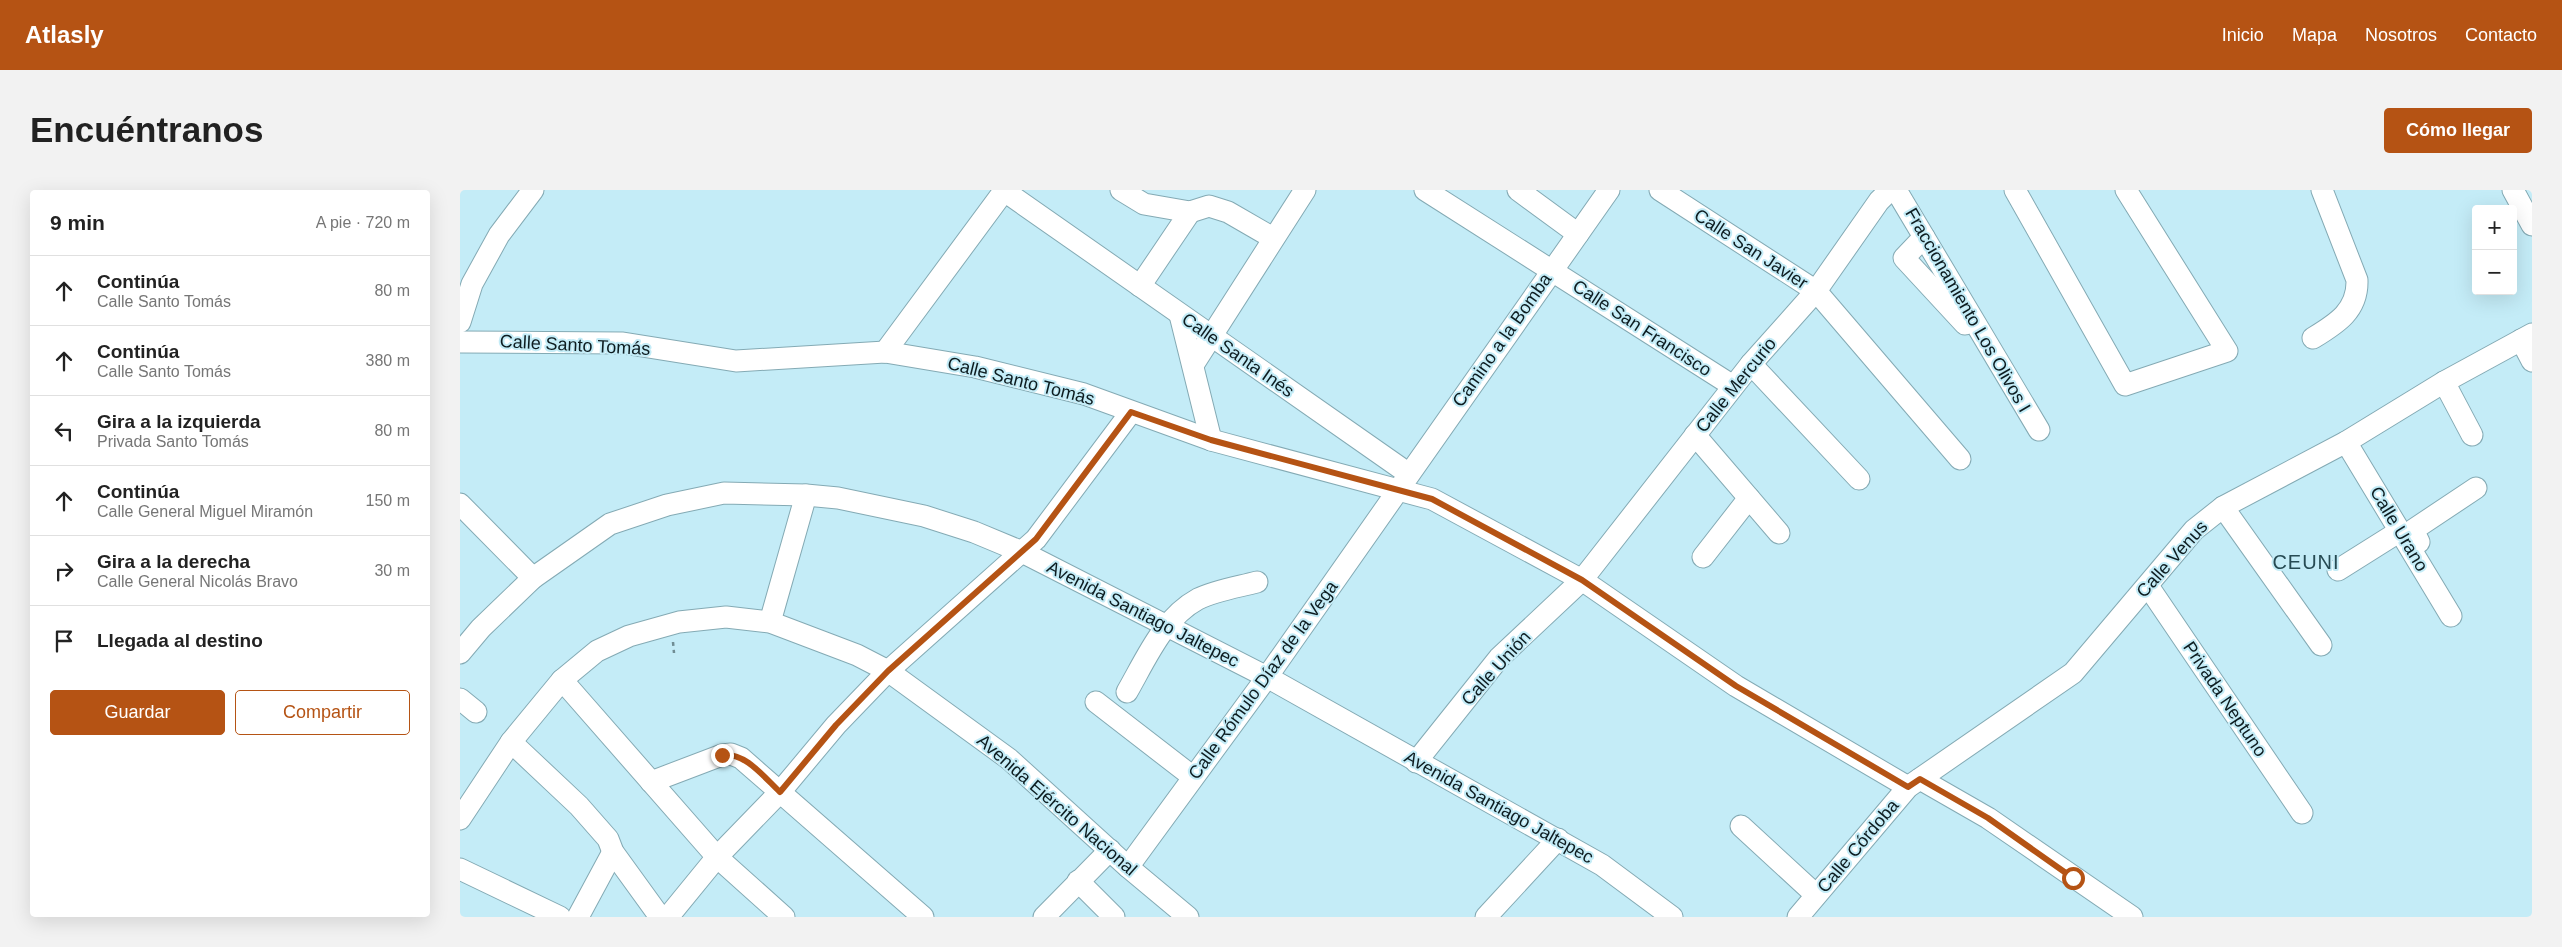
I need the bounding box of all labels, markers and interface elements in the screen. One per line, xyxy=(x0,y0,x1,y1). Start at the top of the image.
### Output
text: Atlasly xyxy=(25,21,104,48)
text: Inicio xyxy=(2222,25,2264,45)
text: Mapa xyxy=(2292,25,2337,45)
text: Nosotros xyxy=(2365,25,2437,45)
text: Contacto xyxy=(2465,25,2537,45)
button: Cómo llegar xyxy=(2384,108,2532,153)
text: Encuéntranos xyxy=(30,110,263,149)
street label: Calle San Javier xyxy=(1691,205,1811,293)
street label: Fraccionamiento Los Olivos I xyxy=(1901,205,2035,415)
map controls xyxy=(2472,205,2517,295)
button: + xyxy=(2472,205,2517,250)
text: 9 min xyxy=(50,211,105,234)
text: A pie · 720 m xyxy=(316,214,410,231)
button: − xyxy=(2472,250,2517,295)
street label: Camino a la Bomba xyxy=(1448,269,1556,410)
text: Continúa xyxy=(97,271,179,292)
street label: Calle San Francisco xyxy=(1569,276,1715,380)
icon: ahead xyxy=(50,277,78,305)
text: 80 m xyxy=(374,282,410,299)
text: Calle Santo Tomás xyxy=(97,293,231,310)
street label: Calle Santa Inés xyxy=(1178,309,1298,401)
street label: Calle Santo Tomás xyxy=(499,331,651,359)
street label: Calle Mercurio xyxy=(1692,334,1780,436)
text: Continúa xyxy=(97,341,179,362)
icon: ahead xyxy=(50,347,78,375)
text: 380 m xyxy=(366,352,410,369)
street label: Calle Santo Tomás xyxy=(945,353,1097,409)
text: Calle Santo Tomás xyxy=(97,363,231,380)
text: Gira a la izquierda xyxy=(97,411,261,432)
icon: left xyxy=(50,417,78,445)
text: 80 m xyxy=(374,422,410,439)
text: Privada Santo Tomás xyxy=(97,433,249,450)
text: Continúa xyxy=(97,481,179,502)
street label: Calle Urano xyxy=(2366,483,2432,575)
icon: ahead xyxy=(50,487,78,515)
text: 150 m xyxy=(366,492,410,509)
text: Calle General Miguel Miramón xyxy=(97,503,313,520)
street label: Calle Venus xyxy=(2132,517,2212,601)
text: Gira a la derecha xyxy=(97,551,250,572)
district label: CEUNI xyxy=(2272,551,2340,573)
icon: right xyxy=(50,557,78,585)
street label: Avenida Santiago Jaltepec xyxy=(1044,557,1242,671)
text: 30 m xyxy=(374,562,410,579)
text: Calle General Nicolás Bravo xyxy=(97,573,298,590)
street label: Calle Rómulo Díaz de la Vega xyxy=(1184,576,1342,783)
icon: arrive xyxy=(50,627,78,655)
street label: Calle Unión xyxy=(1457,627,1535,709)
text: Llegada al destino xyxy=(97,630,263,651)
street label: Privada Neptuno xyxy=(2179,638,2271,760)
button: Guardar xyxy=(50,690,225,735)
button: Compartir xyxy=(235,690,410,735)
street label: Avenida Ejército Nacional xyxy=(973,730,1141,880)
route end xyxy=(711,744,734,767)
street label: Avenida Santiago Jaltepec xyxy=(1401,747,1597,867)
street label: Calle Córdoba xyxy=(1813,795,1903,897)
route start xyxy=(2062,867,2085,890)

